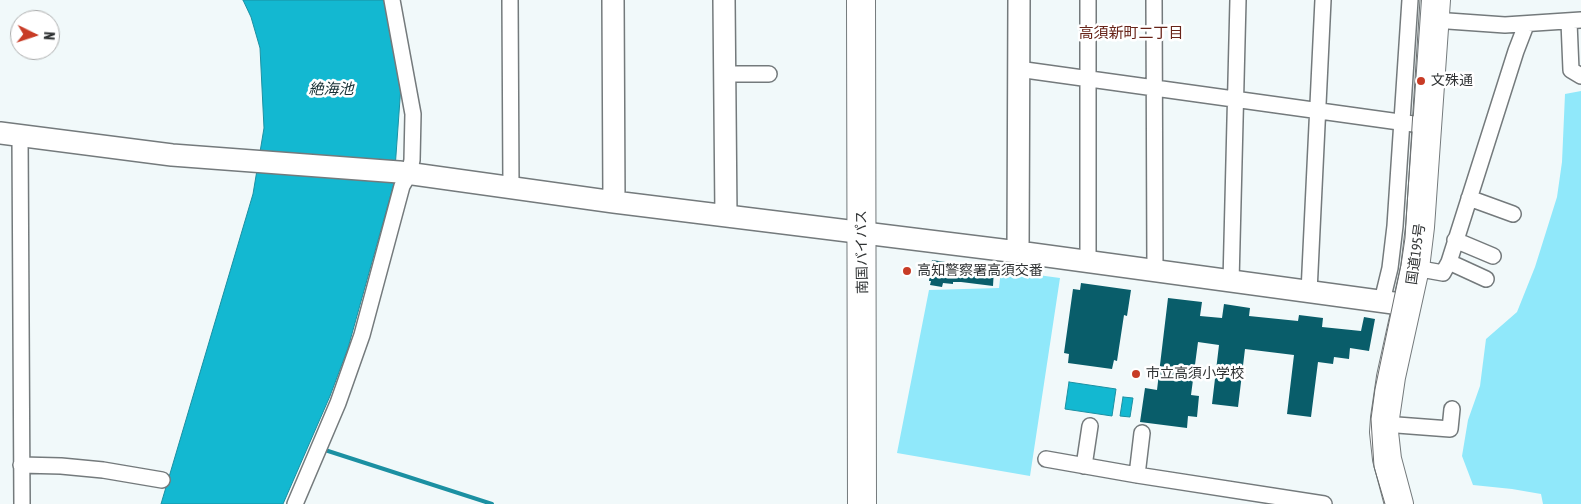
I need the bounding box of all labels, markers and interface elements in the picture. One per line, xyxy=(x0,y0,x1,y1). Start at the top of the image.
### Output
north arrow xyxy=(10,10,60,60)
district label: 高須新町二丁目 xyxy=(1079,24,1183,42)
text: N xyxy=(41,31,57,41)
place label: 文殊通 xyxy=(1431,73,1473,89)
marker: 文殊通 xyxy=(1415,75,1427,87)
water label: 絶海池 xyxy=(309,80,353,98)
street label: 南国バイパス xyxy=(853,210,871,294)
street label: 国道195号 xyxy=(1403,222,1429,286)
place label: 高知警察署高須交番 xyxy=(917,263,1043,279)
marker: 高知警察署高須交番 xyxy=(901,265,913,277)
place label: 市立高須小学校 xyxy=(1146,366,1244,382)
marker: 市立高須小学校 xyxy=(1130,368,1142,380)

